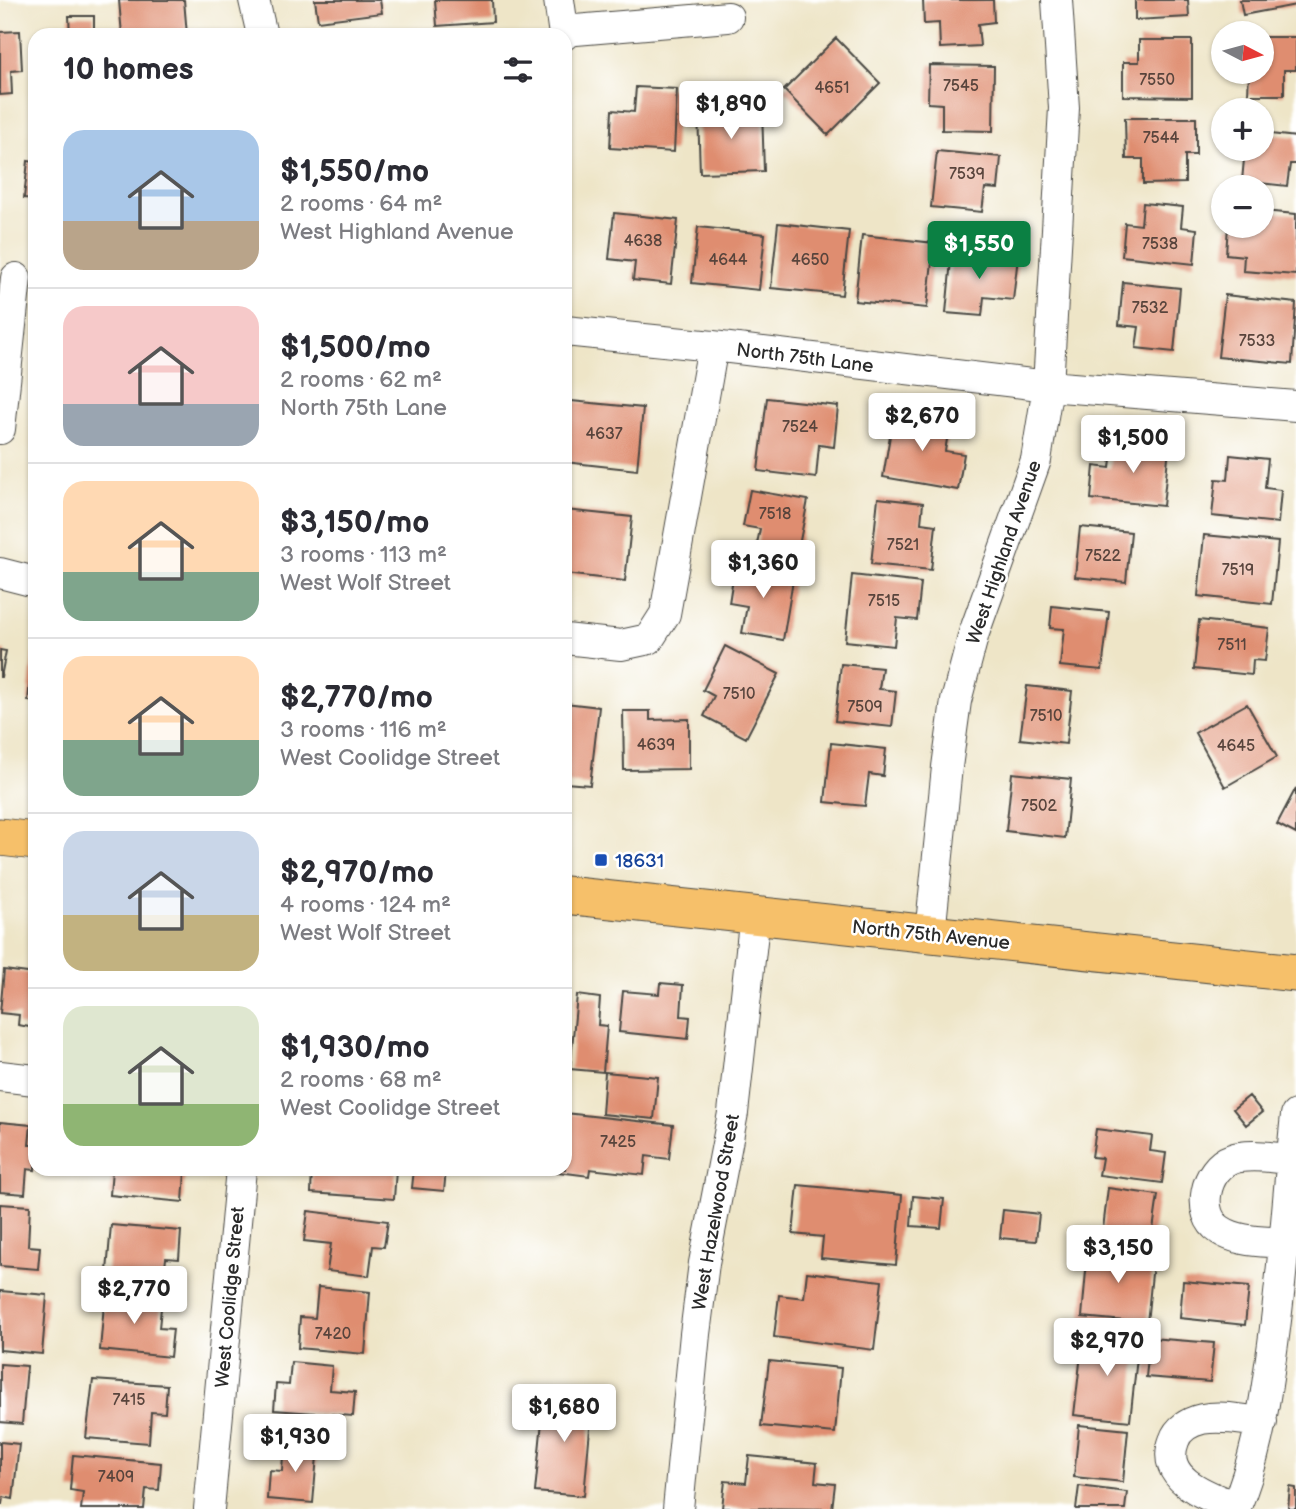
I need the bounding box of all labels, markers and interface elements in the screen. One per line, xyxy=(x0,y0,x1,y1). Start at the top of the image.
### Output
north arrow xyxy=(1211,21,1274,84)
map controls xyxy=(1211,21,1274,238)
icon: filters xyxy=(499,51,537,89)
text: 10 homes xyxy=(63,52,194,88)
house number: 7550 xyxy=(1139,71,1175,90)
house number: 7545 xyxy=(943,77,979,96)
house number: 4651 xyxy=(815,79,849,98)
pin: $1,890 xyxy=(674,82,788,141)
text: $1,890 xyxy=(695,90,767,118)
button: + xyxy=(1211,98,1274,161)
house number: 7544 xyxy=(1143,129,1180,148)
text: $1,550/mo xyxy=(280,154,429,190)
icon: home xyxy=(119,158,203,242)
house number: 7539 xyxy=(949,165,985,184)
button: − xyxy=(1211,175,1274,238)
text: 2 rooms · 64 m² xyxy=(280,190,442,218)
text: West Highland Avenue xyxy=(280,218,514,246)
pin: $1,550 xyxy=(922,222,1036,281)
text: $1,550 xyxy=(944,230,1014,258)
house number: 4638 xyxy=(624,232,662,251)
house number: 7538 xyxy=(1142,235,1178,254)
house number: 4644 xyxy=(708,251,748,270)
house number: 4650 xyxy=(791,251,829,270)
house number: 7532 xyxy=(1132,299,1169,318)
text: $1,500/mo xyxy=(280,330,430,366)
house number: 7533 xyxy=(1239,332,1276,351)
icon: home xyxy=(119,334,203,418)
street label: North 75th Lane xyxy=(735,339,875,378)
text: 2 rooms · 62 m² xyxy=(280,366,442,394)
pin: $2,670 xyxy=(865,393,979,453)
text: North 75th Lane xyxy=(280,394,447,422)
text: $2,670 xyxy=(884,402,960,430)
pin: $1,500 xyxy=(1076,416,1190,475)
house number: 7524 xyxy=(782,418,818,437)
text: $1,500 xyxy=(1097,424,1169,452)
house number: 4637 xyxy=(585,425,623,444)
street label: West Highland Avenue xyxy=(962,457,1047,647)
text: $3,150/mo xyxy=(280,505,429,541)
house number: 7518 xyxy=(759,505,791,524)
icon: home xyxy=(119,509,203,593)
house number: 7521 xyxy=(887,536,919,555)
pin: $1,360 xyxy=(706,540,820,600)
text: 3 rooms · 113 m² xyxy=(280,541,447,569)
house number: 7522 xyxy=(1085,547,1122,566)
text: $1,360 xyxy=(727,549,799,577)
house number: 7519 xyxy=(1222,561,1254,580)
text: West Wolf Street xyxy=(280,569,451,597)
house number: 7515 xyxy=(868,592,900,611)
house number: 7511 xyxy=(1217,636,1247,655)
text: $2,770/mo xyxy=(280,680,433,716)
icon: home xyxy=(119,684,203,768)
house number: 7510 xyxy=(723,685,755,704)
house number: 7509 xyxy=(847,698,883,717)
house number: 7510 xyxy=(1030,707,1062,726)
text: 3 rooms · 116 m² xyxy=(280,716,447,744)
house number: 4639 xyxy=(637,736,675,755)
house number: 4645 xyxy=(1217,737,1255,756)
text: West Coolidge Street xyxy=(280,744,500,772)
house number: 7502 xyxy=(1021,797,1057,816)
place label: 18631 xyxy=(615,850,664,873)
marker: 18631 xyxy=(593,852,609,868)
text: $2,970/mo xyxy=(280,855,434,891)
icon: home xyxy=(119,859,203,943)
text: 4 rooms · 124 m² xyxy=(280,891,451,919)
street label: North 75th Avenue xyxy=(851,916,1011,955)
text: West Wolf Street xyxy=(280,919,451,947)
text: $1,930/mo xyxy=(280,1030,430,1066)
icon: home xyxy=(119,1034,203,1118)
text: 2 rooms · 68 m² xyxy=(280,1066,442,1094)
text: West Coolidge Street xyxy=(280,1094,500,1122)
street label: West Hazelwood Street xyxy=(688,1112,745,1312)
house number: 7425 xyxy=(600,1133,636,1152)
street label: West Coolidge Street xyxy=(211,1205,250,1389)
pin: $3,150 xyxy=(1061,1226,1175,1285)
text: $3,150 xyxy=(1083,1234,1153,1262)
pin: $2,770 xyxy=(77,1266,191,1326)
text: $2,770 xyxy=(97,1275,171,1303)
pin: $2,970 xyxy=(1050,1318,1164,1378)
house number: 7420 xyxy=(315,1325,351,1344)
text: $2,970 xyxy=(1070,1327,1144,1355)
pin: $1,680 xyxy=(507,1384,621,1444)
house number: 7415 xyxy=(113,1391,145,1410)
text: $1,680 xyxy=(528,1393,600,1421)
pin: $1,930 xyxy=(238,1414,352,1474)
text: $1,930 xyxy=(259,1423,331,1451)
house number: 7409 xyxy=(98,1468,134,1487)

